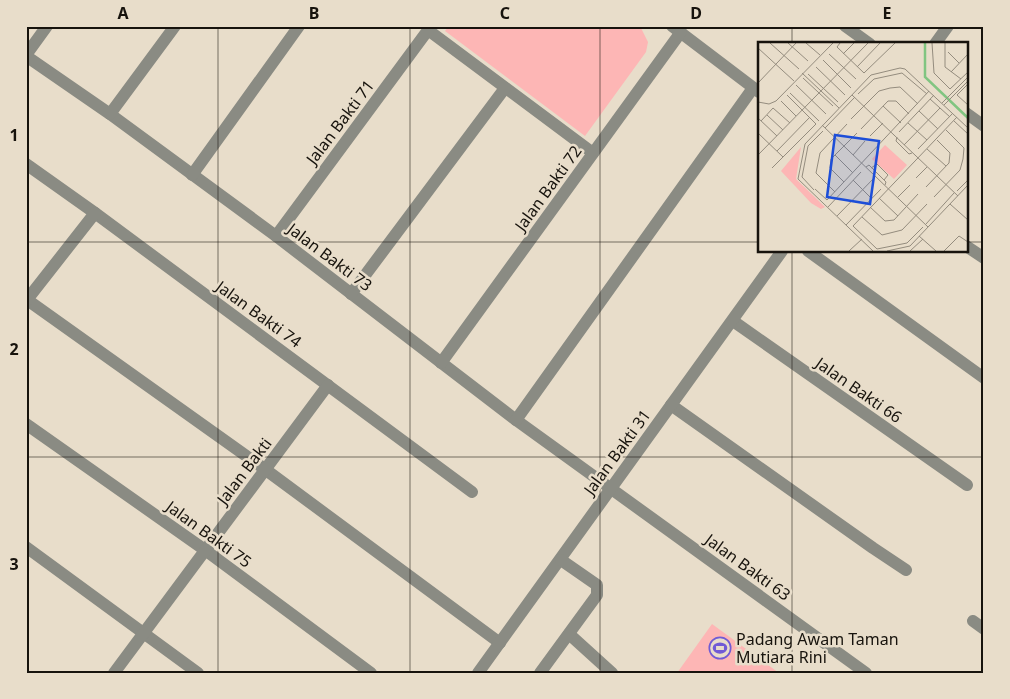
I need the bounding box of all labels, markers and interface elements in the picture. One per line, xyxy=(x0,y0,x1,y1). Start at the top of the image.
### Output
text: A xyxy=(117,2,129,24)
text: B xyxy=(309,2,319,24)
text: C xyxy=(500,2,510,24)
text: D xyxy=(690,2,702,24)
text: E xyxy=(883,2,892,24)
inset map xyxy=(758,42,968,252)
street label: Jalan Bakti 71 xyxy=(300,75,379,170)
text: 1 xyxy=(9,124,19,146)
street label: Jalan Bakti 72 xyxy=(508,141,587,237)
street label: Jalan Bakti 73 xyxy=(282,217,377,296)
street label: Jalan Bakti 74 xyxy=(210,274,306,353)
text: 2 xyxy=(9,338,19,360)
street label: Jalan Bakti 66 xyxy=(810,351,907,428)
street label: Jalan Bakti 31 xyxy=(577,405,656,501)
street label: Jalan Bakti xyxy=(210,433,276,510)
street label: Jalan Bakti 75 xyxy=(160,494,256,573)
street label: Jalan Bakti 63 xyxy=(699,527,795,606)
text: 3 xyxy=(9,553,19,575)
place label: Padang Awam Taman Mutiara Rini xyxy=(736,628,899,668)
sports icon: Padang Awam Taman Mutiara Rini xyxy=(708,636,732,660)

